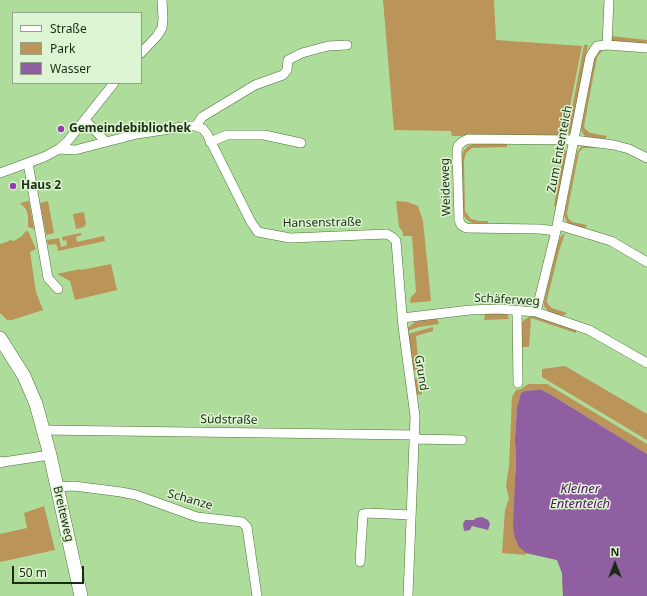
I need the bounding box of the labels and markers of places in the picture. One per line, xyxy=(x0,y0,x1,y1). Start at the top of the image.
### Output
place label: Gemeindebibliothek xyxy=(69,122,191,136)
marker: Gemeindebibliothek xyxy=(56,124,66,134)
place label: Haus 2 xyxy=(21,179,61,193)
marker: Haus 2 xyxy=(8,181,18,191)

